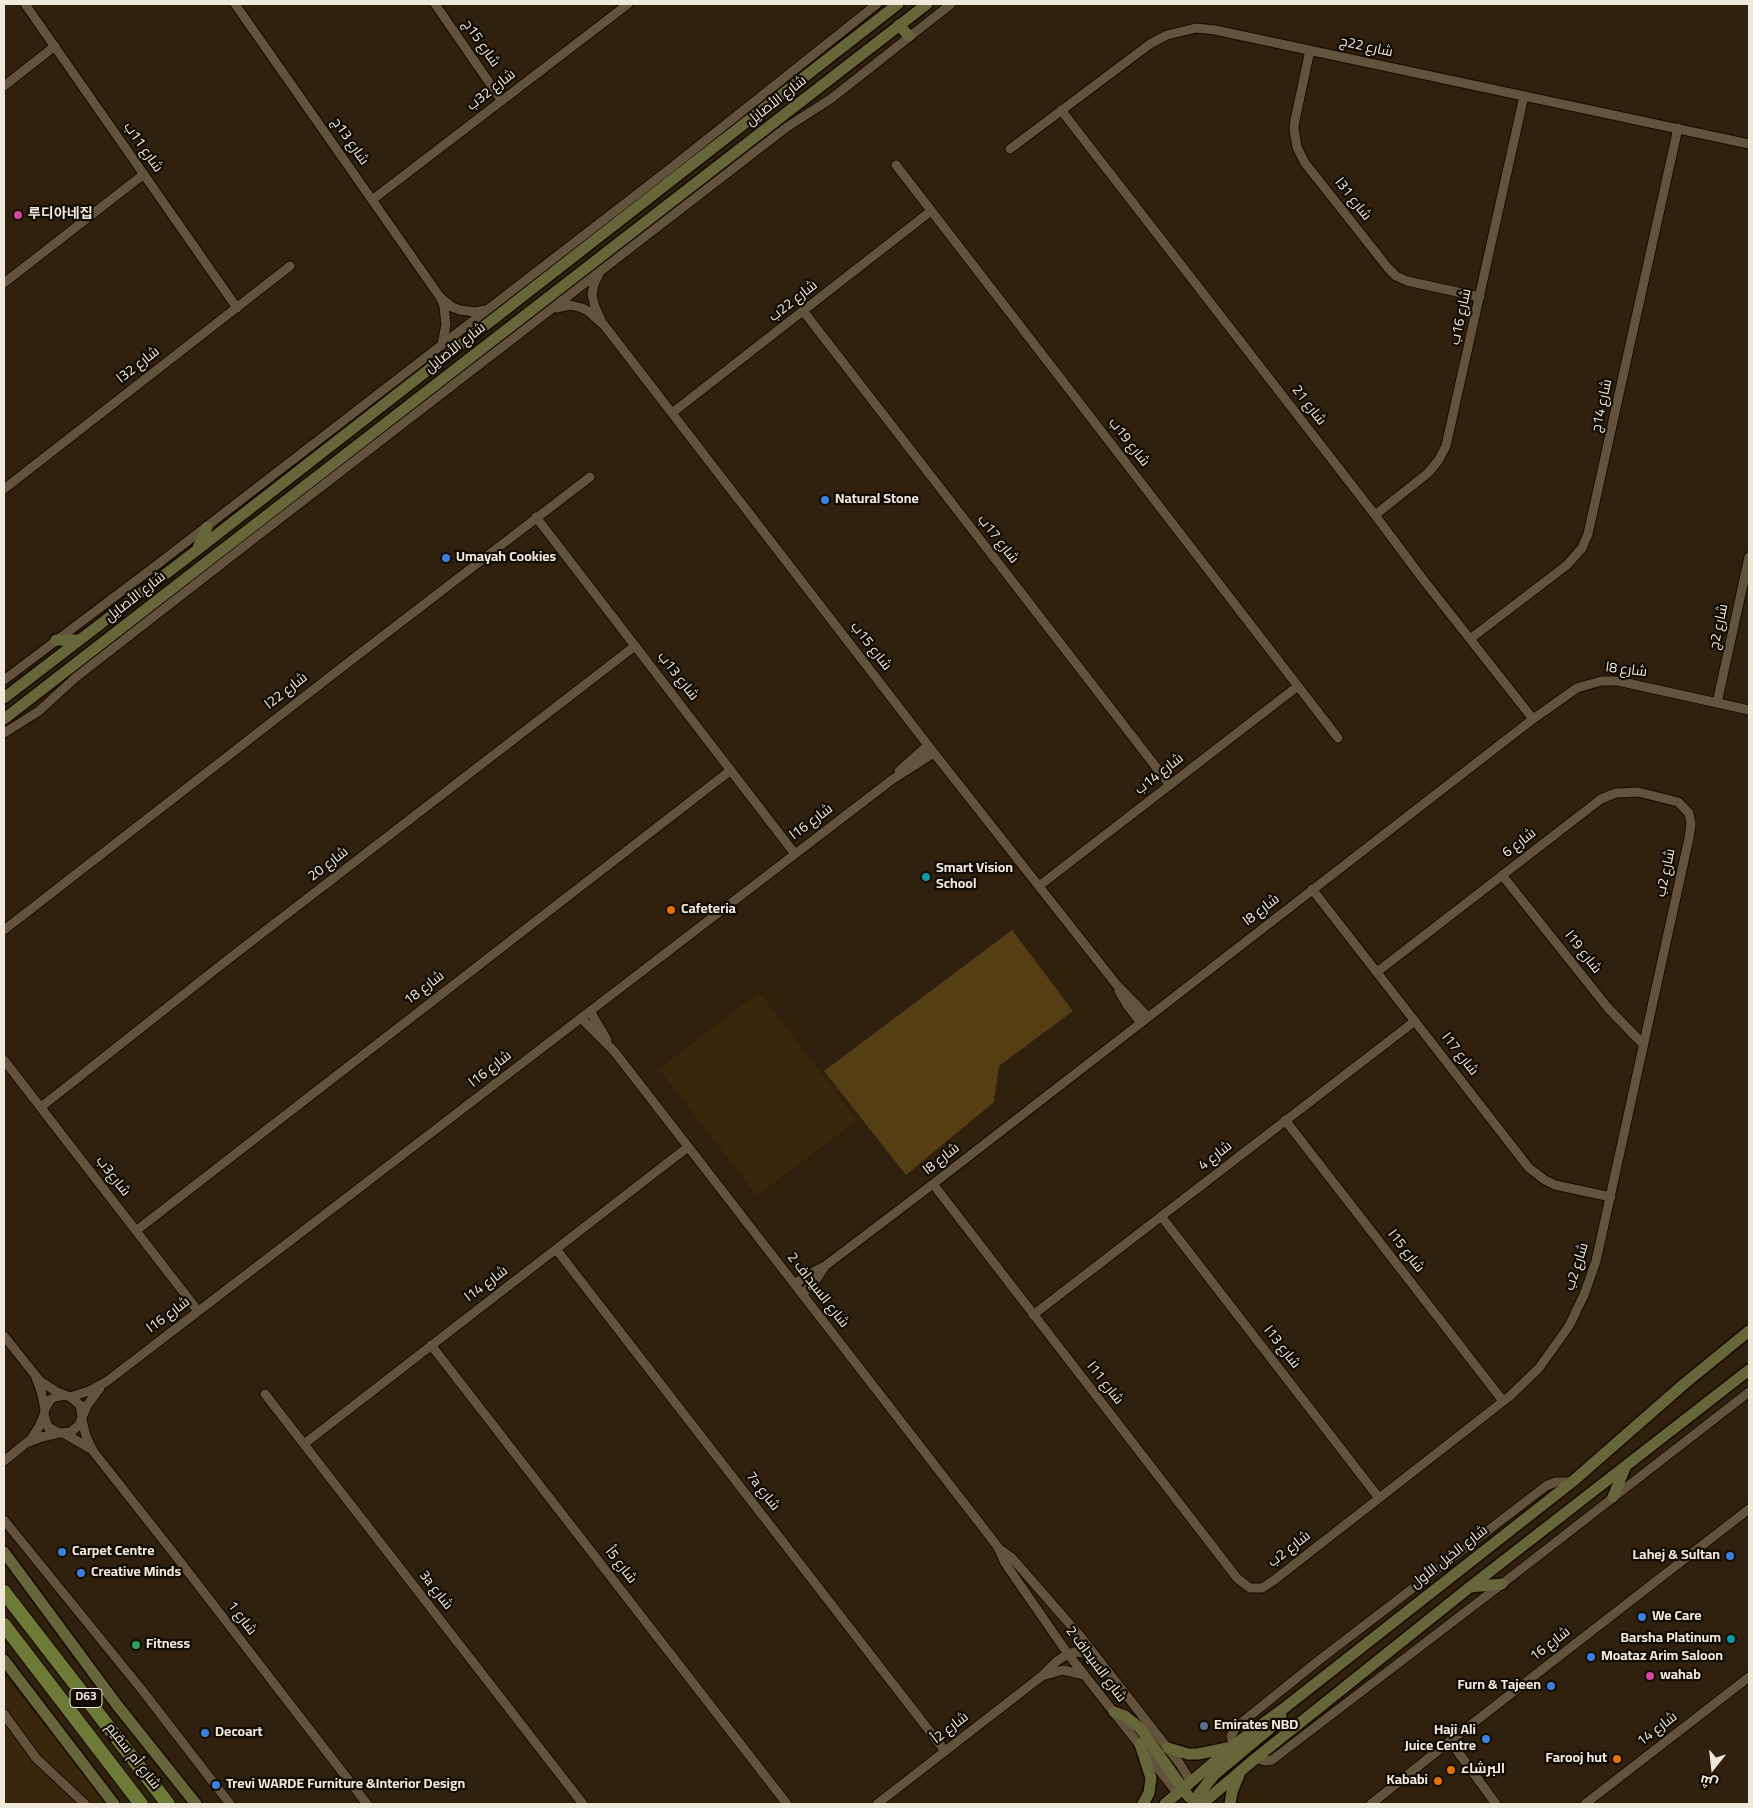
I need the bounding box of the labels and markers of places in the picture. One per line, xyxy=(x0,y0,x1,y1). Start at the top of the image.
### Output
place label: 루디아네집 xyxy=(28,207,92,223)
marker: 루디아네집 xyxy=(12,209,24,221)
place label: Natural Stone xyxy=(835,492,919,508)
marker: Natural Stone xyxy=(819,494,831,506)
place label: Umayah Cookies xyxy=(456,550,556,566)
marker: Umayah Cookies xyxy=(440,552,452,564)
place label: Smart Vision School xyxy=(936,861,1013,894)
marker: Smart Vision School xyxy=(920,871,932,883)
place label: Cafeteria xyxy=(681,902,736,918)
marker: Cafeteria xyxy=(665,904,677,916)
place label: Carpet Centre xyxy=(72,1544,155,1560)
marker: Carpet Centre xyxy=(56,1546,68,1558)
place label: Lahej & Sultan xyxy=(1633,1548,1720,1564)
marker: Lahej & Sultan xyxy=(1724,1550,1736,1562)
place label: Creative Minds xyxy=(91,1565,181,1581)
marker: Creative Minds xyxy=(75,1567,87,1579)
place label: We Care xyxy=(1652,1609,1702,1625)
marker: We Care xyxy=(1636,1611,1648,1623)
place label: Barsha Platinum xyxy=(1621,1631,1721,1647)
marker: Barsha Platinum xyxy=(1725,1633,1737,1645)
place label: Fitness xyxy=(146,1637,190,1653)
marker: Fitness xyxy=(130,1639,142,1651)
place label: Moataz Arim Saloon xyxy=(1601,1649,1723,1665)
marker: Moataz Arim Saloon xyxy=(1585,1651,1597,1663)
place label: wahab xyxy=(1660,1668,1701,1684)
marker: wahab xyxy=(1644,1670,1656,1682)
place label: Furn & Tajeen xyxy=(1457,1678,1541,1694)
marker: Furn & Tajeen xyxy=(1545,1680,1557,1692)
place label: Emirates NBD xyxy=(1214,1718,1298,1734)
marker: Emirates NBD xyxy=(1198,1720,1210,1732)
place label: Haji Ali Juice Centre xyxy=(1404,1723,1476,1755)
place label: Decoart xyxy=(215,1725,263,1741)
marker: Decoart xyxy=(199,1727,211,1739)
marker: Haji Ali Juice Centre xyxy=(1480,1733,1492,1745)
place label: Farooj hut xyxy=(1546,1751,1607,1767)
marker: Farooj hut xyxy=(1611,1753,1623,1765)
place label: البرشاء xyxy=(1461,1762,1505,1778)
marker: البرشاء xyxy=(1445,1764,1457,1776)
place label: Kababi xyxy=(1387,1773,1428,1789)
marker: Kababi xyxy=(1432,1775,1444,1787)
place label: Trevi WARDE Furniture &Interior Design xyxy=(226,1777,465,1793)
marker: Trevi WARDE Furniture &Interior Design xyxy=(210,1779,222,1791)

